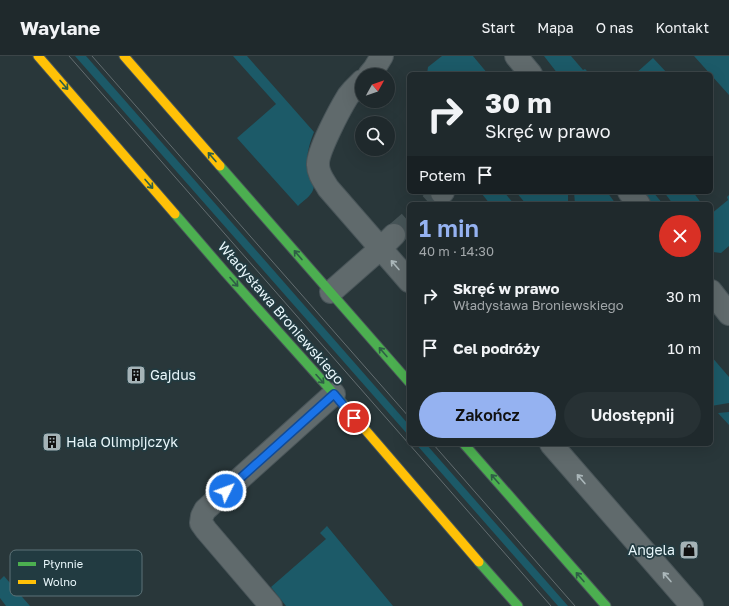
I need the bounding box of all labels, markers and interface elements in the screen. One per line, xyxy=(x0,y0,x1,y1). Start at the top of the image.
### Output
text: Waylane xyxy=(20,16,100,39)
text: Start xyxy=(482,19,515,36)
text: Mapa xyxy=(537,19,574,36)
text: O nas xyxy=(596,19,633,36)
text: Kontakt xyxy=(655,19,709,36)
north arrow xyxy=(355,68,395,108)
map controls xyxy=(355,68,395,156)
one-way arrow xyxy=(59,80,68,91)
text: 30 m xyxy=(485,86,552,119)
icon: right xyxy=(419,88,471,140)
button: search xyxy=(355,116,395,156)
text: Skręć w prawo xyxy=(485,120,610,142)
one-way arrow xyxy=(207,152,217,162)
icon: arrive xyxy=(474,164,496,186)
text: Potem xyxy=(419,166,466,184)
one-way arrow xyxy=(144,178,153,189)
text: 1 min xyxy=(419,213,479,242)
button: close xyxy=(659,215,701,257)
street label: Władysława Broniewskiego xyxy=(215,238,348,388)
text: 40 m · 14:30 xyxy=(419,243,494,259)
one-way arrow xyxy=(293,249,302,260)
one-way arrow xyxy=(391,260,400,270)
one-way arrow xyxy=(229,277,239,287)
text: Skręć w prawo xyxy=(453,279,560,297)
icon: right xyxy=(419,285,441,307)
text: 30 m xyxy=(666,287,701,305)
text: Władysława Broniewskiego xyxy=(453,297,624,313)
icon: arrive xyxy=(419,337,441,359)
text: Cel podróży xyxy=(453,339,540,357)
text: 10 m xyxy=(667,339,701,357)
one-way arrow xyxy=(379,347,388,358)
building icon: Gajdus xyxy=(125,364,147,386)
place label: Gajdus xyxy=(150,366,196,383)
one-way arrow xyxy=(316,374,325,384)
button: Zakończ xyxy=(419,392,556,438)
button: Udostępnij xyxy=(564,392,701,438)
pin xyxy=(337,401,371,435)
icon: arrive xyxy=(343,407,365,429)
building icon: Hala Olimpijczyk xyxy=(41,431,63,453)
place label: Hala Olimpijczyk xyxy=(66,433,178,450)
position arrow xyxy=(205,470,247,512)
one-way arrow xyxy=(577,473,586,484)
one-way arrow xyxy=(490,474,499,484)
shop icon: Angela xyxy=(678,539,700,561)
place label: Angela xyxy=(628,541,675,558)
legend xyxy=(10,550,142,596)
text: Płynnie xyxy=(43,557,83,570)
one-way arrow xyxy=(576,571,585,582)
one-way arrow xyxy=(662,571,671,582)
text: Wolno xyxy=(43,575,77,588)

